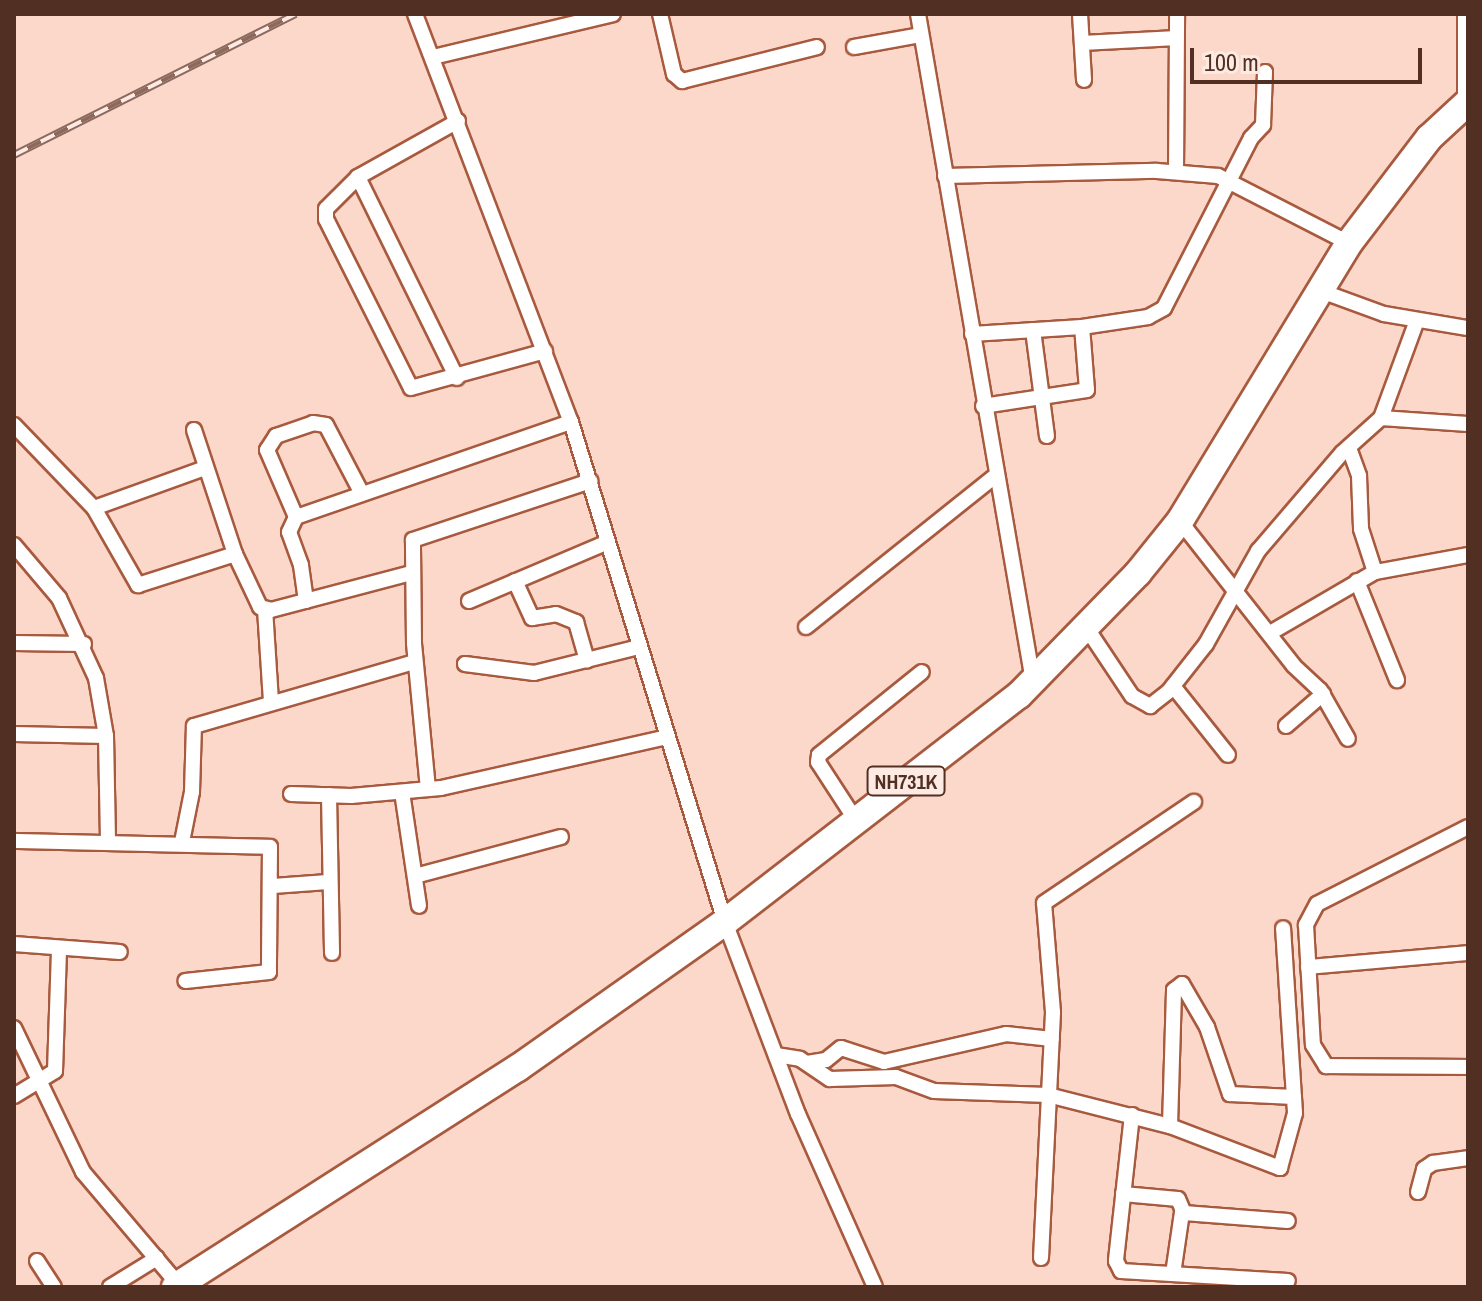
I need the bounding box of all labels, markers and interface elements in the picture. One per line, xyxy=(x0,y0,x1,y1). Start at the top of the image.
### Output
scale bar xyxy=(1194,32,1426,82)
text: 100 m xyxy=(1204,46,1259,78)
road number: NH731K xyxy=(866,765,946,797)

